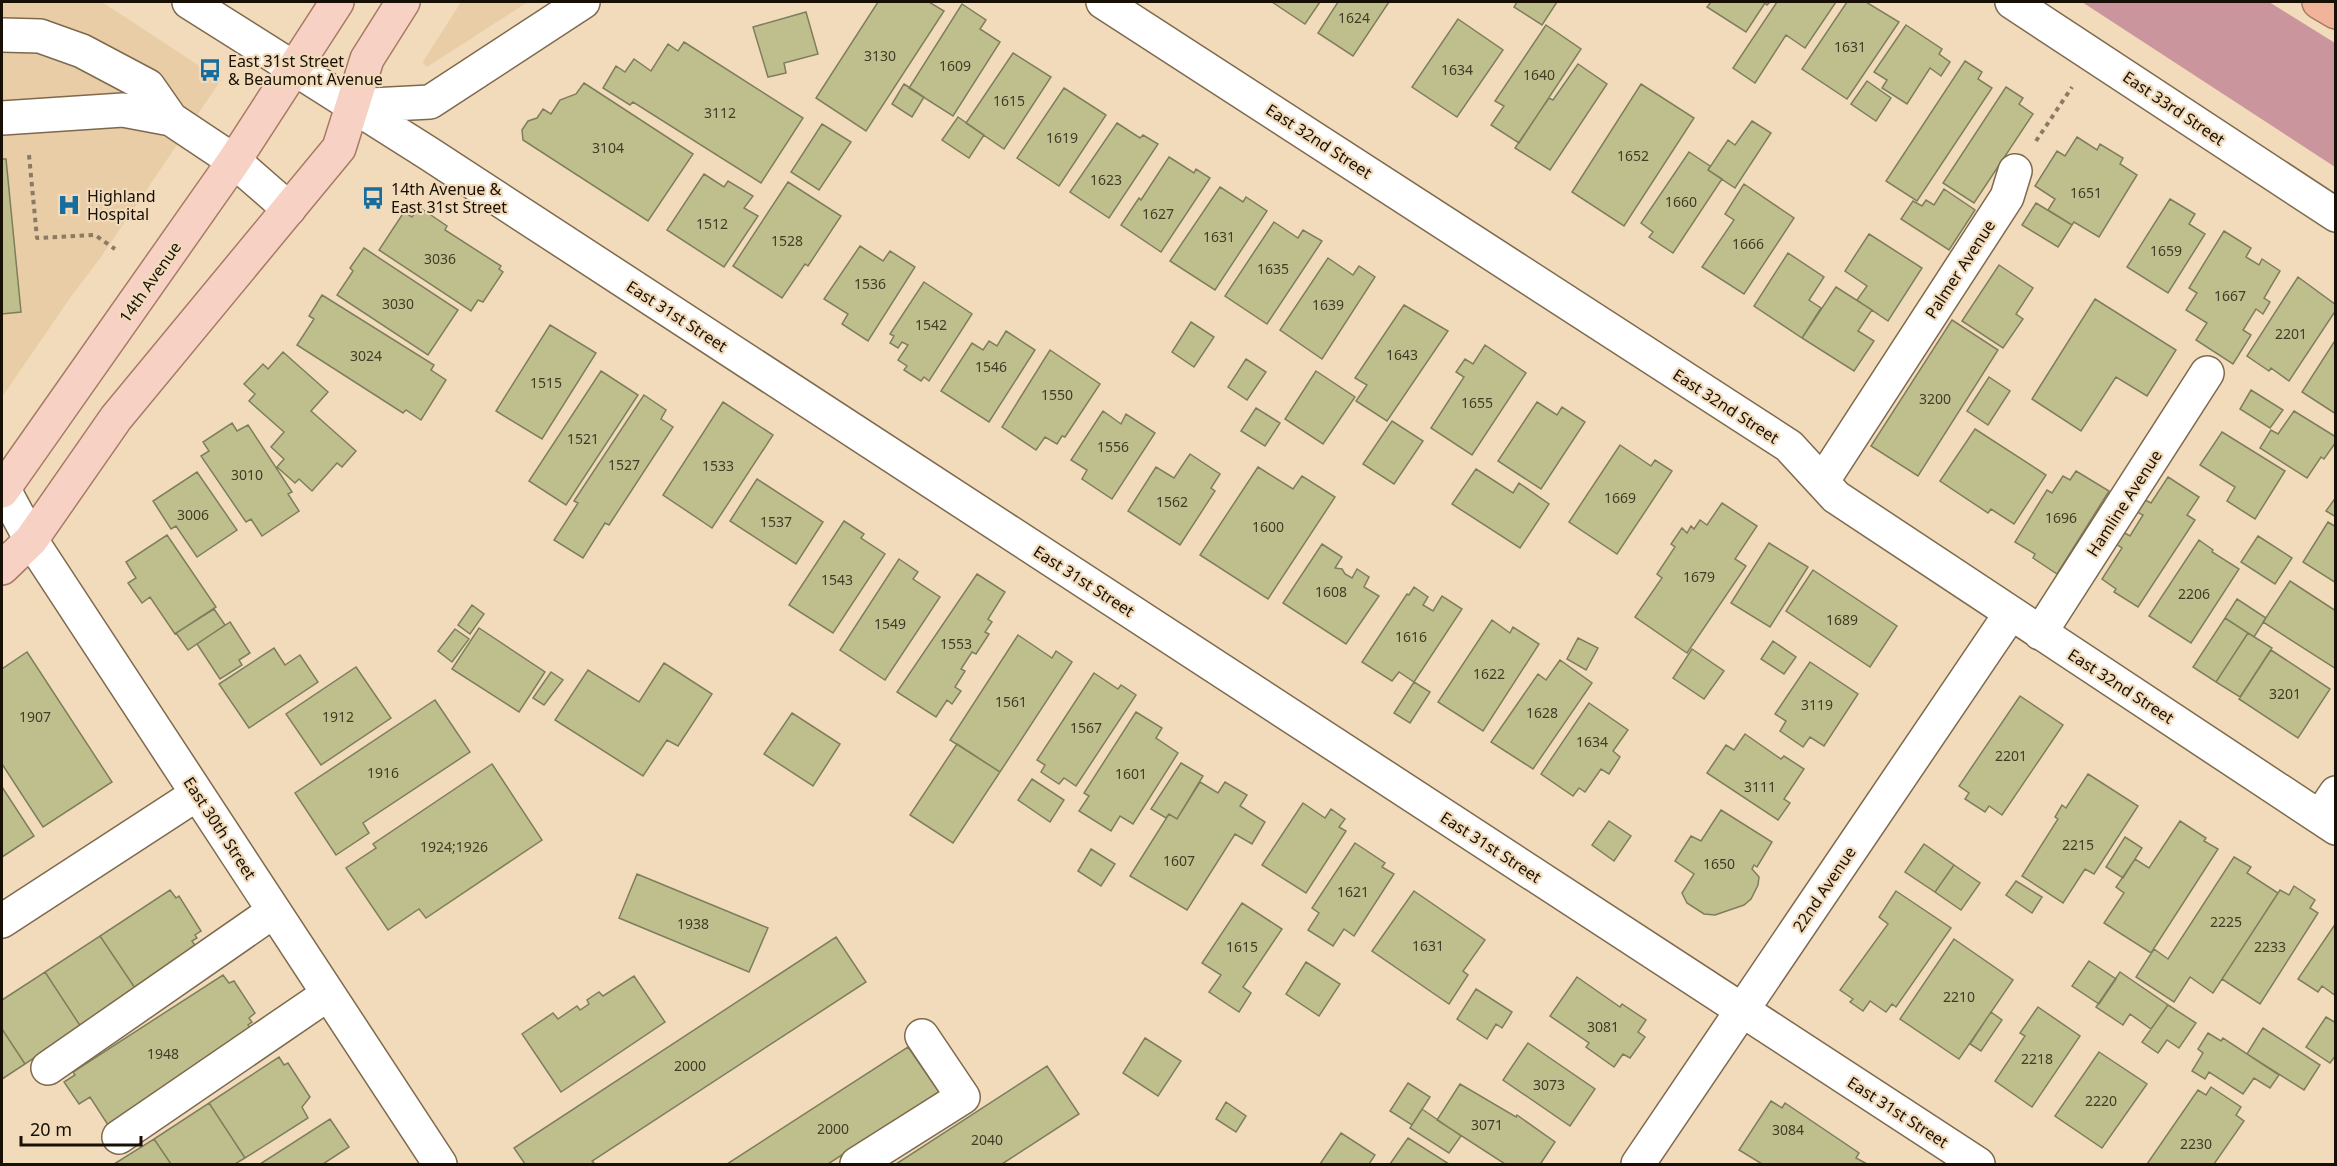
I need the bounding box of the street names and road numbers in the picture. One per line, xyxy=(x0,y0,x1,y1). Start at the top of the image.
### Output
street label: East 33rd Street xyxy=(2119,66,2230,150)
street label: East 32nd Street xyxy=(1262,98,1376,184)
street label: Palmer Avenue xyxy=(1920,215,2000,323)
street label: 14th Avenue xyxy=(114,237,186,327)
street label: East 31st Street xyxy=(622,275,732,357)
street label: East 32nd Street xyxy=(1669,363,1783,449)
street label: Hamline Avenue xyxy=(2081,445,2167,561)
street label: East 31st Street xyxy=(1029,540,1139,622)
street label: East 32nd Street xyxy=(2064,643,2178,729)
street label: East 30th Street xyxy=(179,772,262,884)
street label: East 31st Street xyxy=(1436,806,1546,888)
street label: 22nd Avenue xyxy=(1787,842,1861,936)
street label: East 31st Street xyxy=(1843,1071,1953,1153)

